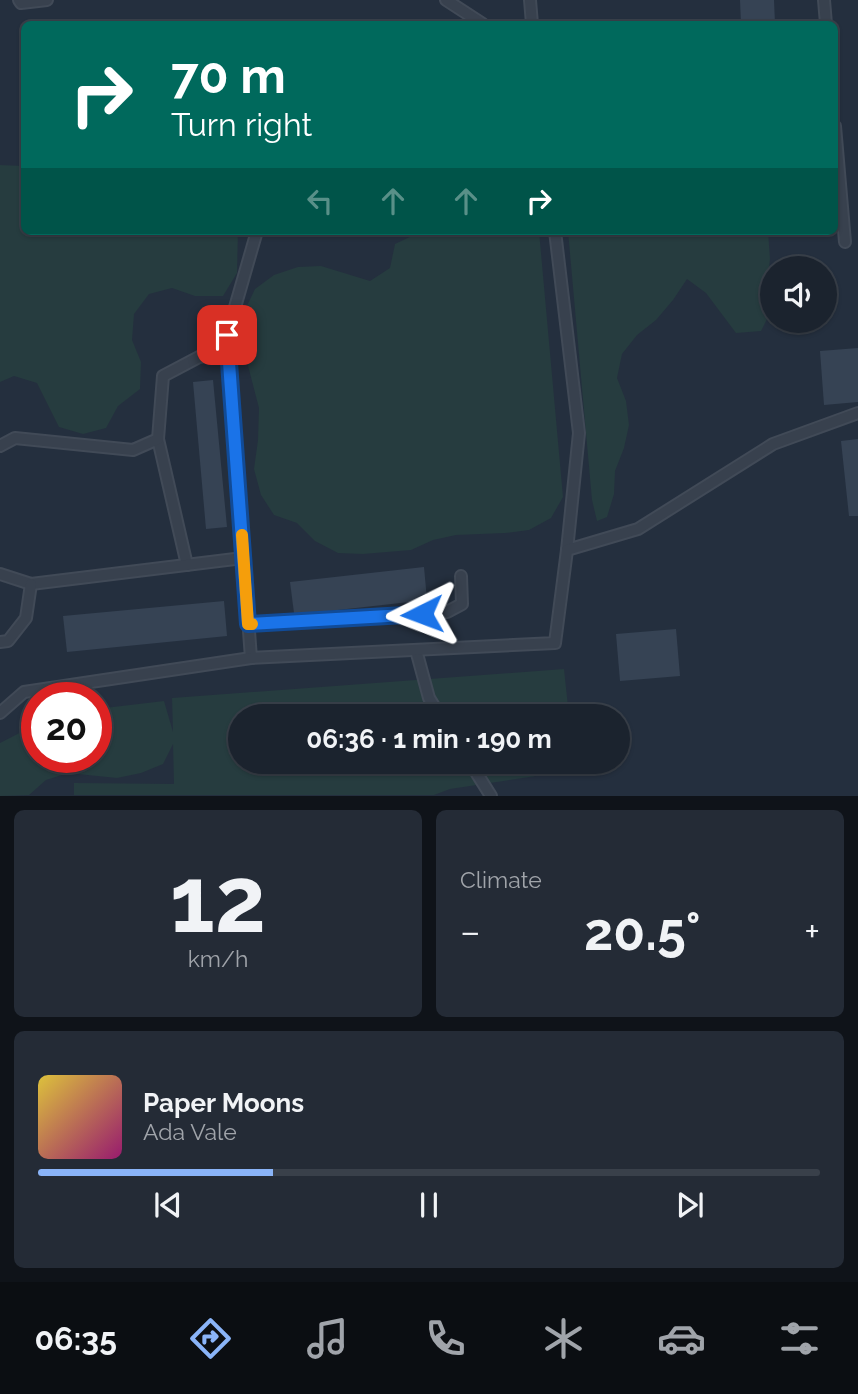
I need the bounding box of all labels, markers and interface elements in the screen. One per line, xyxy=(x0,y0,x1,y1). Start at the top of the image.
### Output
text: 70 m xyxy=(171,47,286,104)
icon: right xyxy=(56,49,147,140)
text: Turn right xyxy=(171,106,312,143)
icon: left xyxy=(301,182,339,220)
icon: ahead xyxy=(374,182,412,220)
icon: ahead xyxy=(447,182,485,220)
icon: right xyxy=(520,182,558,220)
map controls xyxy=(760,256,837,333)
button: sound xyxy=(760,256,837,333)
pin xyxy=(197,305,257,365)
icon: arrive xyxy=(208,316,246,354)
position arrow xyxy=(385,577,459,651)
speed limit sign: 20 xyxy=(21,682,112,773)
text: 06:36 · 1 min · 190 m xyxy=(306,724,552,754)
text: 12 xyxy=(170,846,266,953)
text: Climate xyxy=(460,866,542,893)
text: 20.5° xyxy=(584,901,701,962)
text: − xyxy=(460,909,480,954)
text: + xyxy=(804,909,820,954)
text: km/h xyxy=(188,945,248,972)
text: Paper Moons xyxy=(143,1088,304,1118)
text: Ada Vale xyxy=(143,1118,237,1145)
icon: previous xyxy=(149,1186,187,1224)
icon: pause xyxy=(410,1186,448,1224)
icon: next xyxy=(671,1186,709,1224)
icon: directions xyxy=(186,1314,235,1363)
icon: music xyxy=(303,1314,352,1363)
icon: phone xyxy=(421,1314,470,1363)
icon: climate xyxy=(539,1314,588,1363)
icon: car xyxy=(657,1314,706,1363)
icon: filters xyxy=(775,1314,824,1363)
text: 06:35 xyxy=(34,1320,117,1357)

